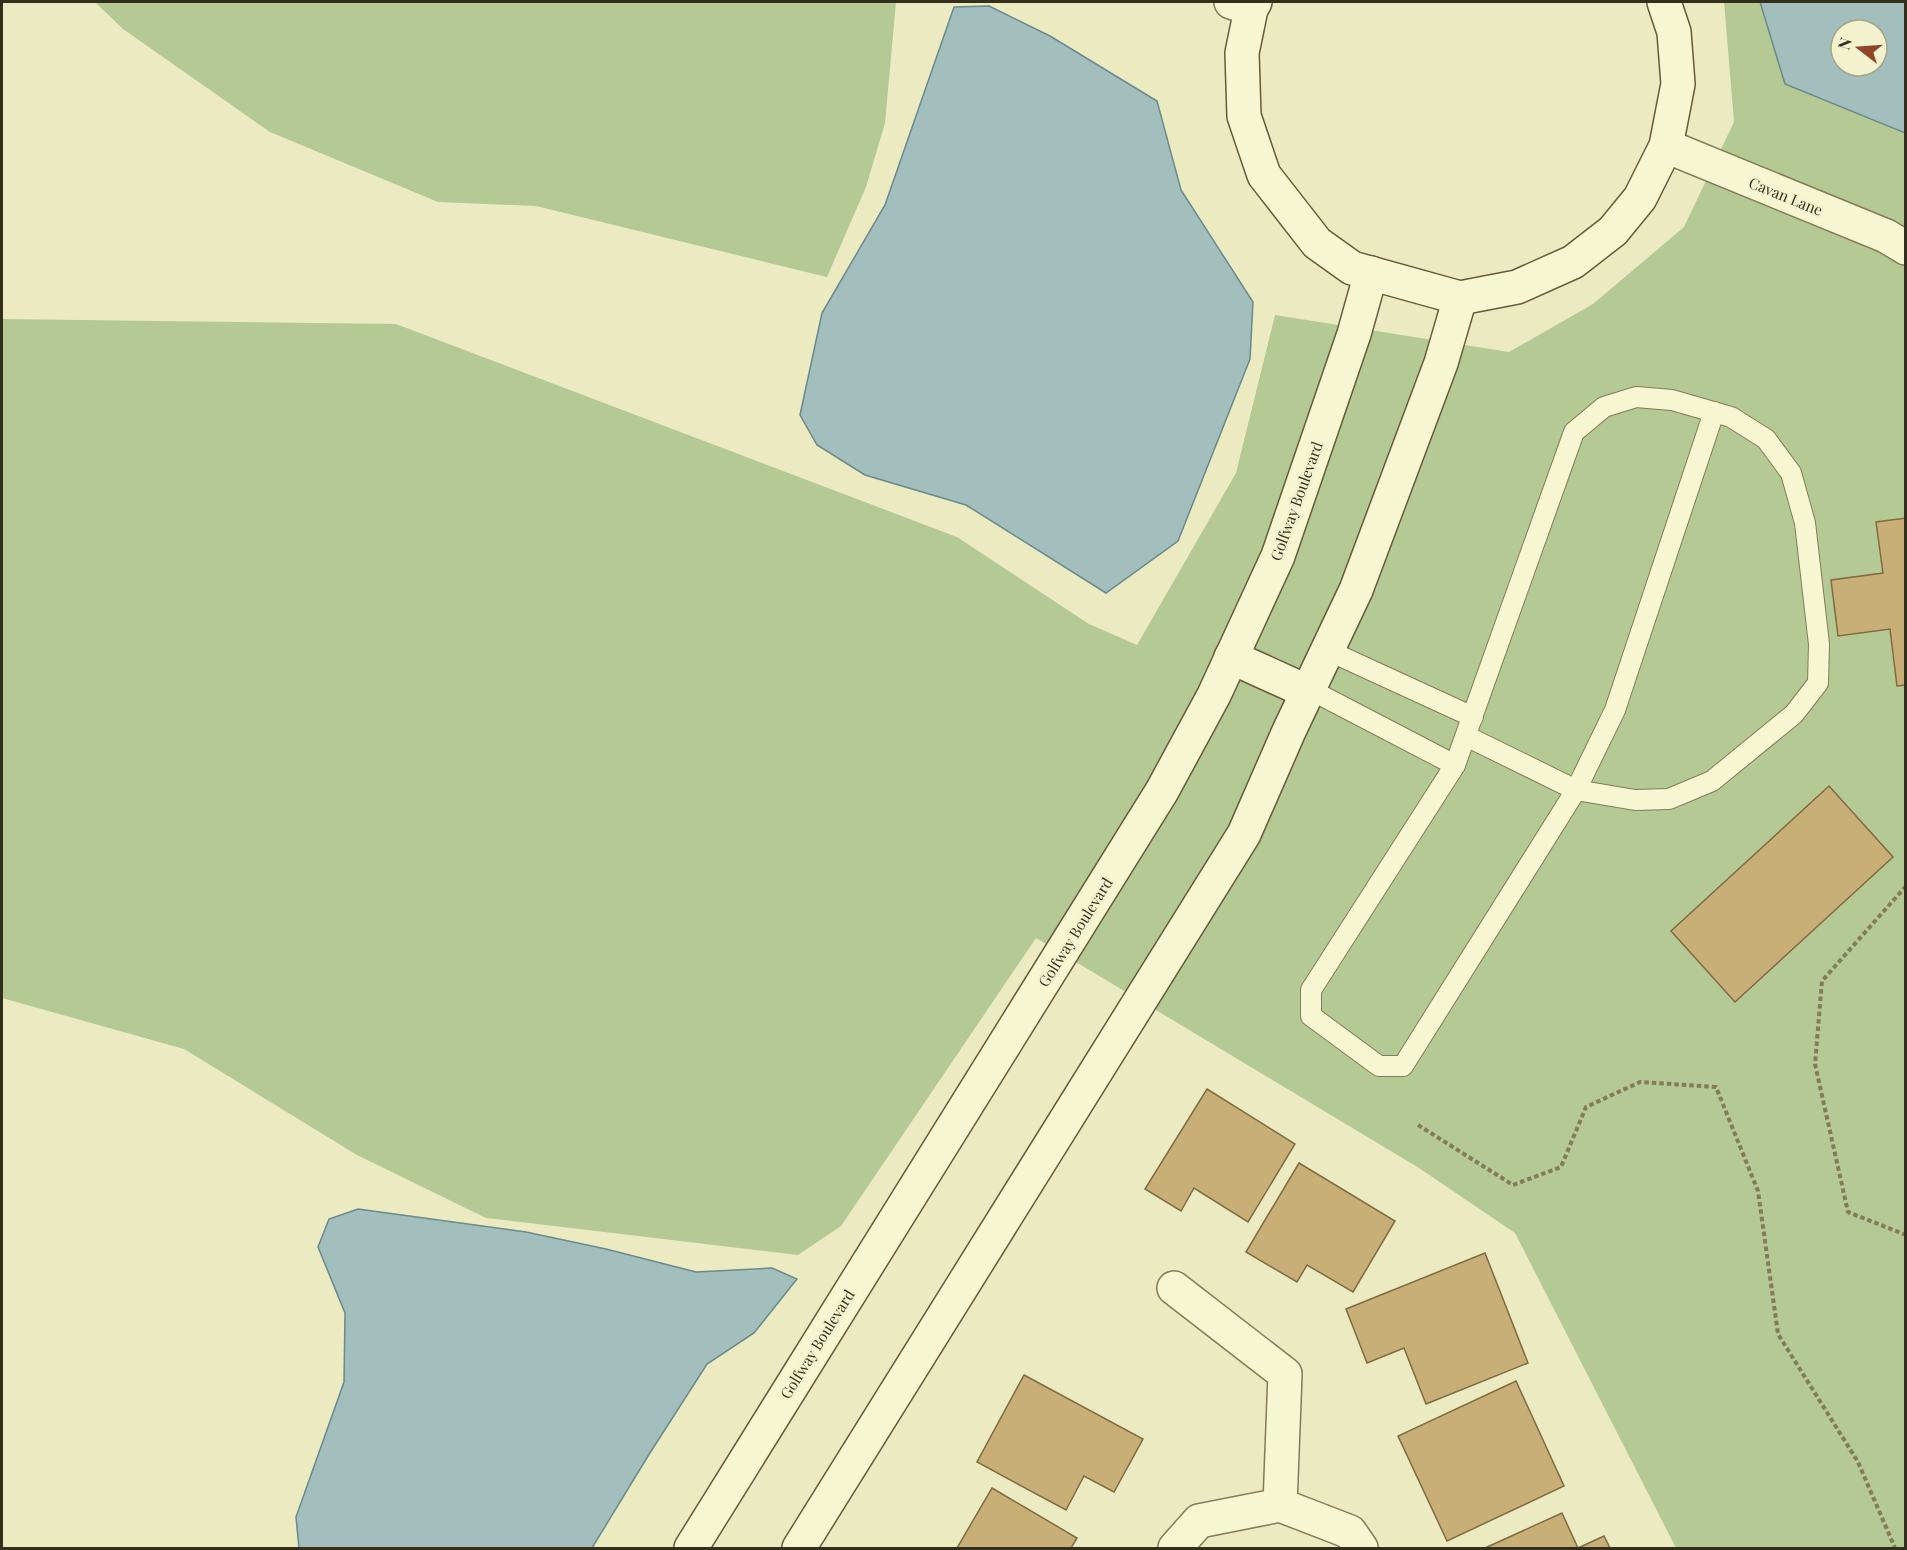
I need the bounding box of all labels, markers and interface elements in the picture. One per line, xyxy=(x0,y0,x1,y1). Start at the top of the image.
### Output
north arrow xyxy=(1829,18,1889,78)
text: N xyxy=(1832,34,1856,52)
street label: Cavan Lane xyxy=(1746,172,1826,220)
street label: Golfway Boulevard xyxy=(1265,438,1327,563)
street label: Golfway Boulevard xyxy=(1033,873,1117,990)
street label: Golfway Boulevard xyxy=(775,1285,859,1402)

